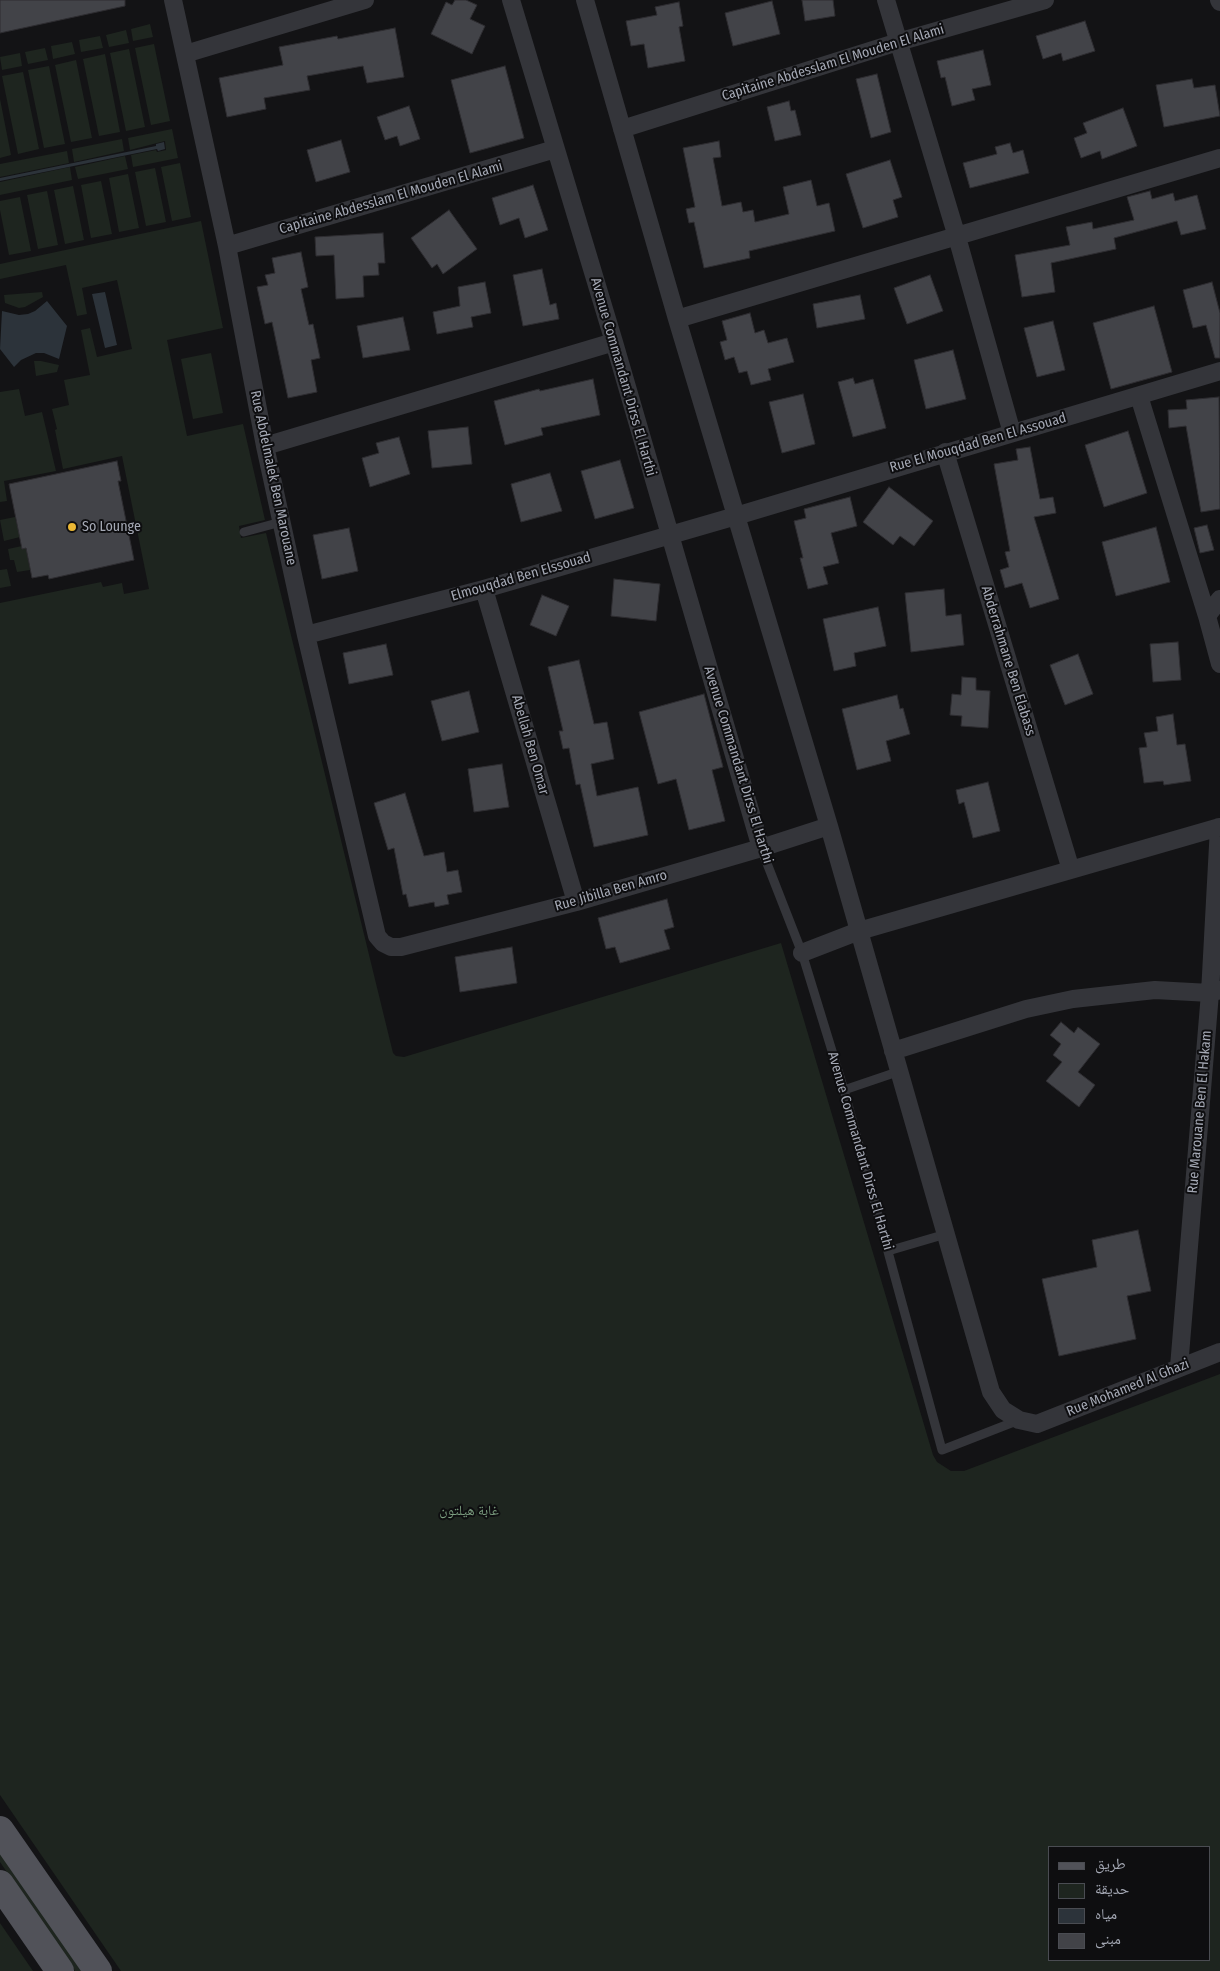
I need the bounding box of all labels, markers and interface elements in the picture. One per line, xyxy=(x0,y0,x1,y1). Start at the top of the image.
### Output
street label: Capitaine Abdesslam El Mouden El Alami xyxy=(720,21,946,105)
street label: Capitaine Abdesslam El Mouden El Alami xyxy=(277,158,505,238)
street label: Avenue Commandant Dirss El Harthi xyxy=(587,276,659,478)
street label: Rue Abdelmalek Ben Marouane xyxy=(246,389,300,567)
street label: Rue El Mouqdad Ben El Assouad xyxy=(888,410,1068,476)
place label: So Lounge xyxy=(82,519,141,535)
marker: So Lounge xyxy=(66,521,78,533)
street label: Elmouqdad Ben Elssouad xyxy=(449,549,593,605)
street label: Abderrahmane Ben Elabass xyxy=(977,584,1039,738)
street label: Avenue Commandant Dirss El Harthi xyxy=(700,664,776,866)
street label: Abellah Ben Omar xyxy=(508,693,552,797)
street label: Rue Jibilla Ben Amro xyxy=(553,867,669,915)
street label: Rue Marouane Ben El Hakam xyxy=(1185,1030,1215,1194)
street label: Avenue Commandant Dirss El Harthi xyxy=(824,1050,896,1252)
street label: Rue Mohamed Al Ghazi xyxy=(1064,1356,1192,1420)
park label: غابة هيلتون xyxy=(439,1503,499,1519)
legend xyxy=(1048,1846,1210,1961)
text: طريق xyxy=(1095,1855,1126,1873)
text: حديقة xyxy=(1095,1880,1129,1898)
text: مياه xyxy=(1095,1905,1117,1923)
text: مبنى xyxy=(1095,1930,1121,1948)

